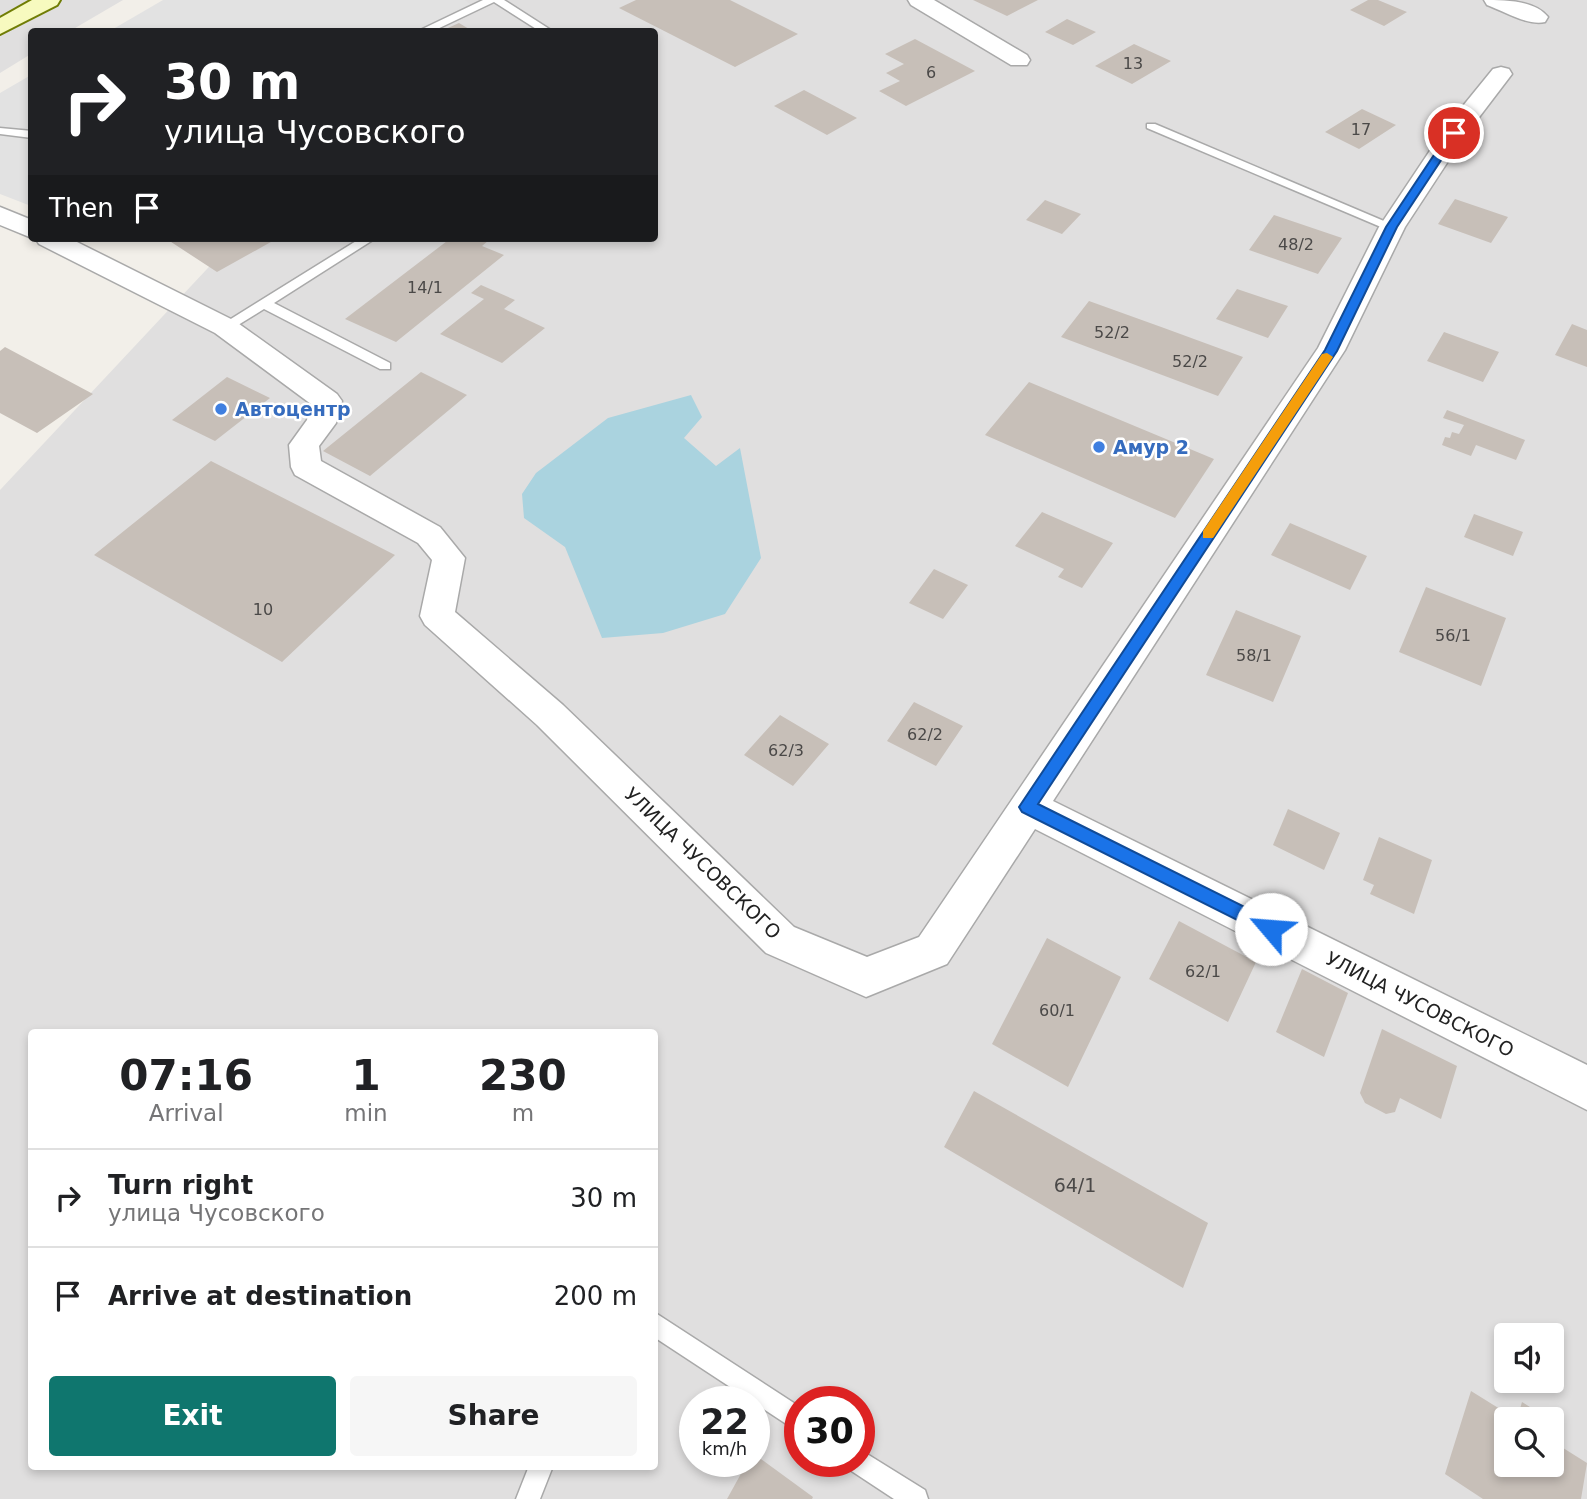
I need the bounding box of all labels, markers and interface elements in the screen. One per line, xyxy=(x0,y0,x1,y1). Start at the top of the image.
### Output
text: 30 m xyxy=(164,54,300,111)
house number: 13 xyxy=(1123,54,1143,73)
icon: right xyxy=(49,56,140,147)
house number: 6 xyxy=(926,63,936,82)
pin xyxy=(1424,103,1484,163)
text: улица Чусовского xyxy=(164,113,466,151)
icon: arrive xyxy=(1435,114,1473,152)
house number: 17 xyxy=(1351,120,1371,139)
icon: arrive xyxy=(128,189,166,227)
text: Then xyxy=(49,193,114,223)
house number: 48/2 xyxy=(1278,235,1314,254)
house number: 14/1 xyxy=(407,278,443,297)
house number: 52/2 xyxy=(1094,323,1130,342)
house number: 52/2 xyxy=(1172,352,1208,371)
place label: Автоцентр xyxy=(235,398,351,420)
marker: Автоцентр xyxy=(213,401,229,417)
place label: Амур 2 xyxy=(1113,436,1189,458)
marker: Амур 2 xyxy=(1091,439,1107,455)
house number: 10 xyxy=(253,600,273,619)
house number: 56/1 xyxy=(1435,626,1471,645)
house number: 58/1 xyxy=(1236,646,1272,665)
house number: 62/2 xyxy=(907,725,943,744)
house number: 62/3 xyxy=(768,741,804,760)
street label: УЛИЦА ЧУСОВСКОГО xyxy=(621,783,785,943)
position arrow xyxy=(1234,892,1308,966)
street label: УЛИЦА ЧУСОВСКОГО xyxy=(1322,947,1518,1061)
house number: 62/1 xyxy=(1185,962,1221,981)
house number: 60/1 xyxy=(1039,1001,1075,1020)
text: 07:16 xyxy=(119,1051,253,1100)
text: 1 xyxy=(351,1051,381,1100)
text: 230 xyxy=(479,1051,567,1100)
text: Arrival xyxy=(149,1100,224,1126)
text: min xyxy=(344,1100,388,1126)
text: m xyxy=(512,1100,534,1126)
text: Turn right xyxy=(108,1170,253,1200)
house number: 64/1 xyxy=(1054,1174,1096,1196)
icon: right xyxy=(49,1179,87,1217)
text: 30 m xyxy=(570,1183,637,1213)
text: улица Чусовского xyxy=(108,1200,325,1226)
icon: arrive xyxy=(49,1277,87,1315)
text: Arrive at destination xyxy=(108,1281,412,1311)
text: 200 m xyxy=(554,1281,637,1311)
map controls xyxy=(1494,1323,1564,1477)
button: sound xyxy=(1494,1323,1564,1393)
button: Exit xyxy=(49,1376,336,1456)
button: Share xyxy=(350,1376,637,1456)
speed limit sign: 30 xyxy=(784,1386,875,1477)
text: 22 xyxy=(700,1402,749,1442)
button: search xyxy=(1494,1407,1564,1477)
text: km/h xyxy=(702,1438,747,1459)

